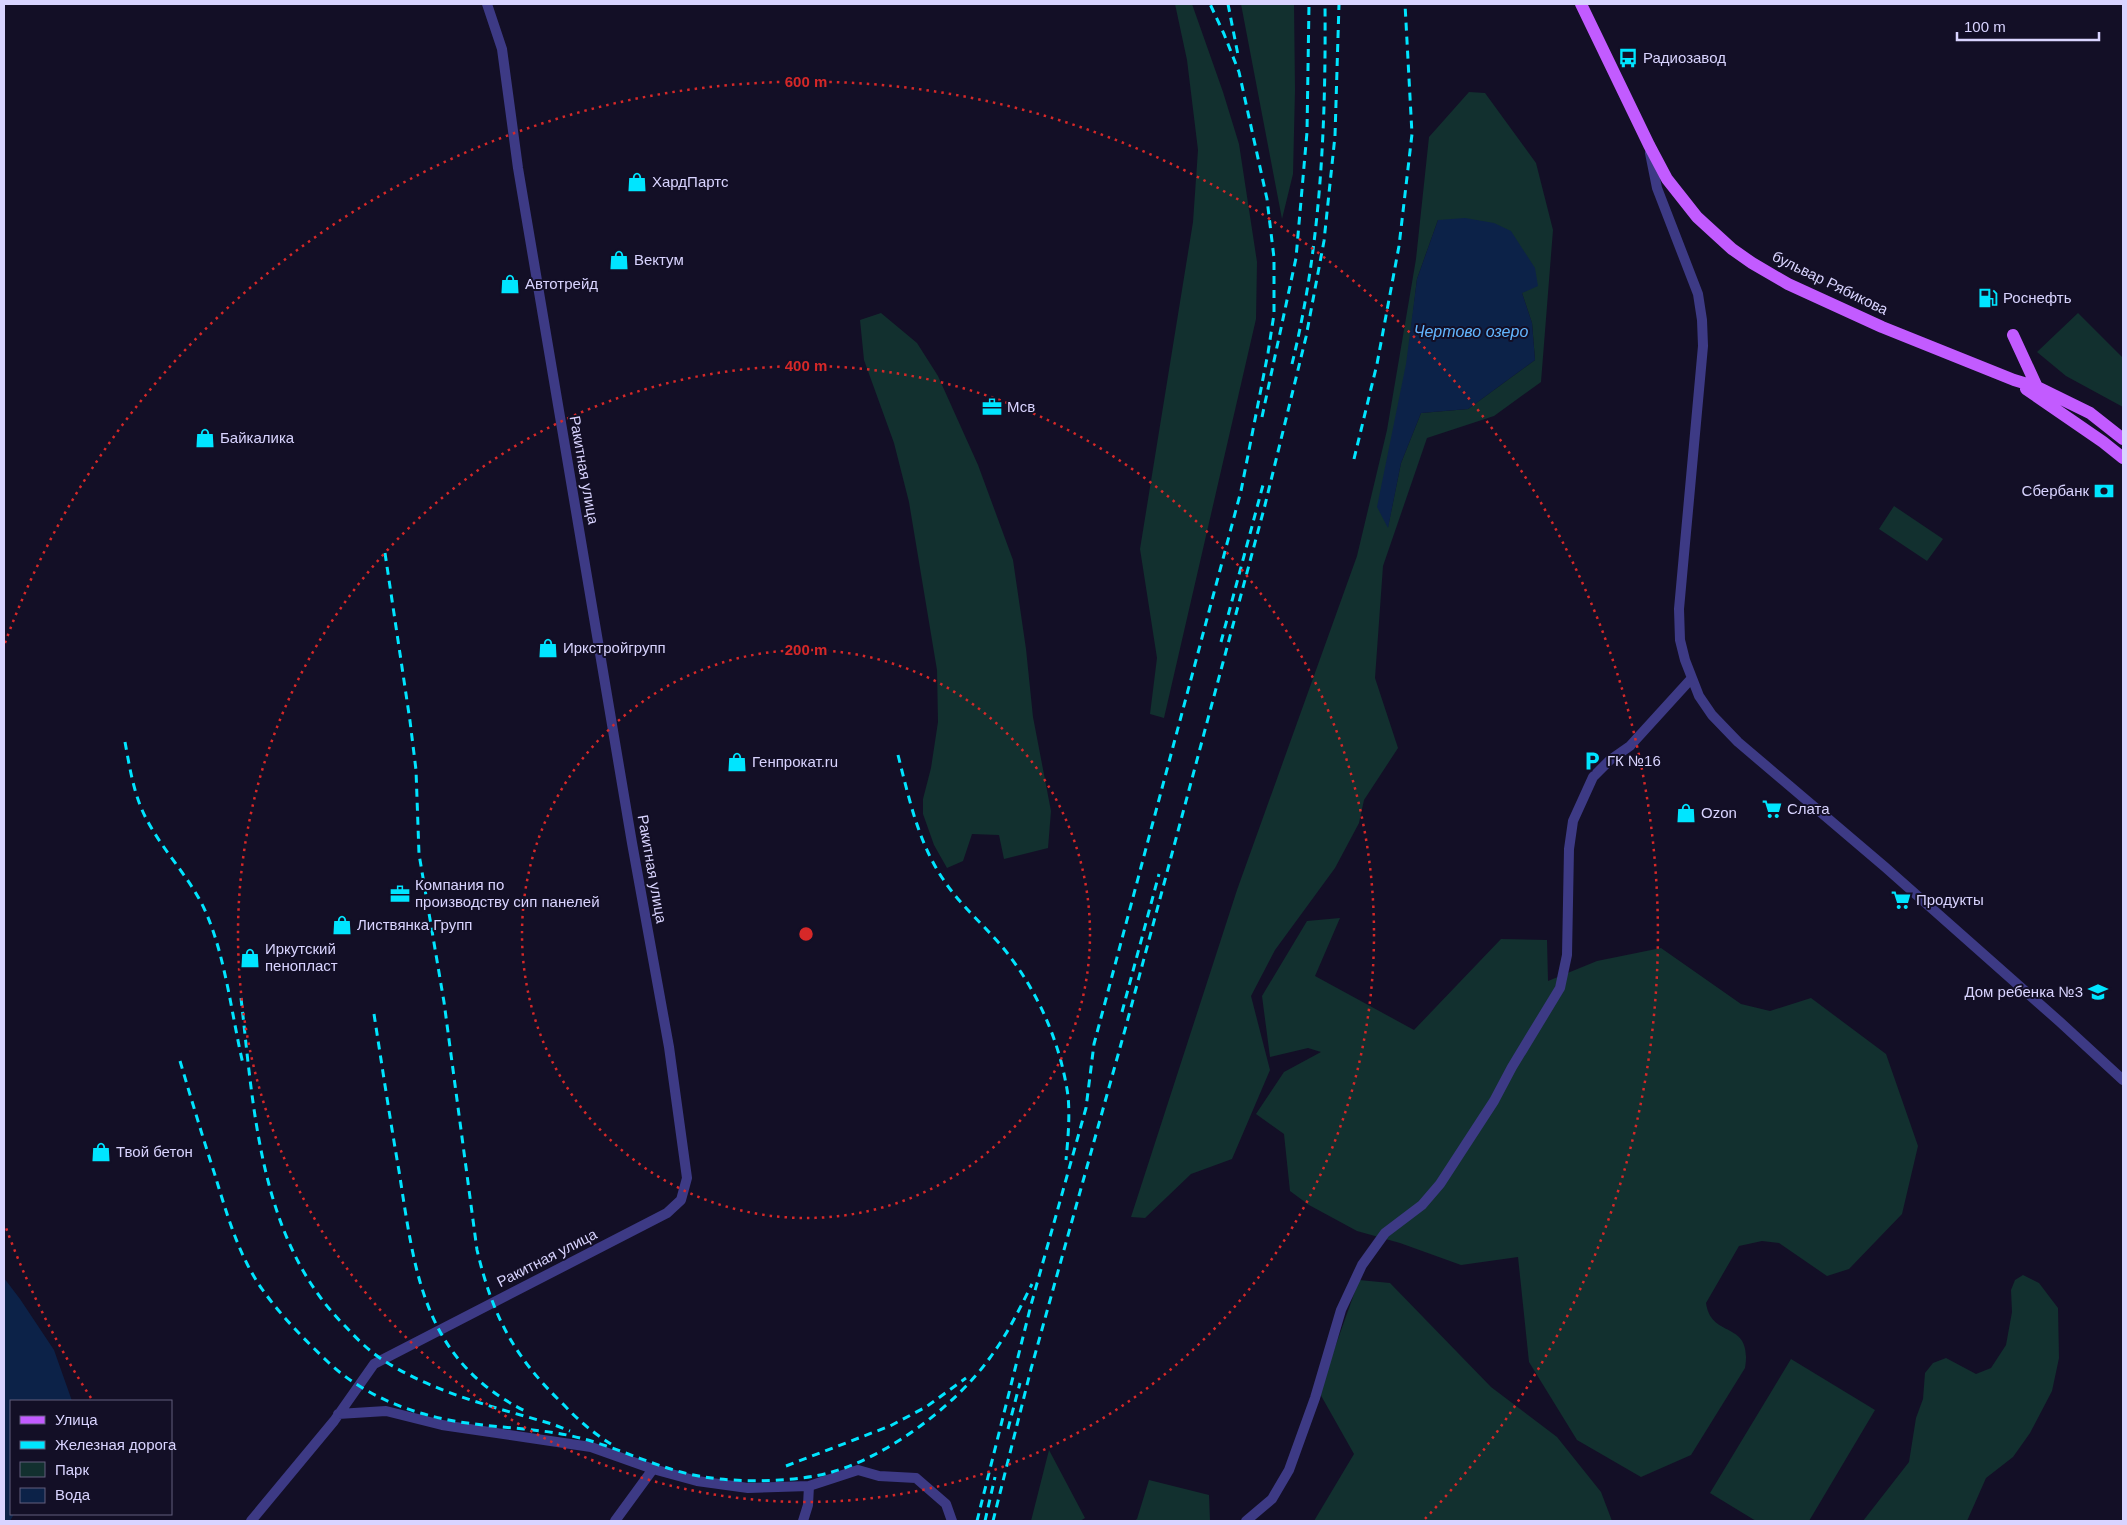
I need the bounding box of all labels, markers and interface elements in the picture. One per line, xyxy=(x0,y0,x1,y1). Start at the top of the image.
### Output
scale bar xyxy=(1957,10,2100,42)
text: 100 m xyxy=(1964,18,2006,35)
bus stop icon: Радиозавод xyxy=(1617,47,1639,69)
place label: Радиозавод xyxy=(1643,49,1726,66)
text: 600 m xyxy=(785,73,827,90)
shop icon: ХардПартс xyxy=(626,171,648,193)
place label: ХардПартс xyxy=(652,173,729,190)
street label: бульвар Рябикова xyxy=(1770,247,1891,318)
shop icon: Вектум xyxy=(608,249,630,271)
place label: Вектум xyxy=(634,251,684,268)
shop icon: Автотрейд xyxy=(499,273,521,295)
place label: Автотрейд xyxy=(525,275,598,292)
fuel station icon: Роснефть xyxy=(1977,287,1999,309)
place label: Роснефть xyxy=(2003,289,2072,306)
water label: Чертово озеро xyxy=(1414,323,1528,340)
text: 400 m xyxy=(785,357,827,374)
office icon: Мсв xyxy=(981,396,1003,418)
place label: Мсв xyxy=(1007,398,1035,415)
street label: Ракитная улица xyxy=(567,414,603,526)
shop icon: Байкалика xyxy=(194,427,216,449)
place label: Байкалика xyxy=(220,429,295,446)
bank icon: Сбербанк xyxy=(2093,480,2115,502)
place label: Сбербанк xyxy=(2022,482,2089,499)
shop icon: Иркстройгрупп xyxy=(537,637,559,659)
place label: Иркстройгрупп xyxy=(563,639,666,656)
text: 200 m xyxy=(785,641,827,658)
parking icon: ГК №16 xyxy=(1581,750,1603,772)
shop icon: Генпрокат.ru xyxy=(726,751,748,773)
place label: ГК №16 xyxy=(1607,752,1661,769)
place label: Генпрокат.ru xyxy=(752,753,838,770)
supermarket icon: Слата xyxy=(1761,798,1783,820)
place label: Слата xyxy=(1787,800,1830,817)
shop icon: Ozon xyxy=(1675,802,1697,824)
place label: Ozon xyxy=(1701,804,1737,821)
street label: Ракитная улица xyxy=(635,813,671,925)
place label: Компания по производству сип панелей xyxy=(415,876,600,910)
office icon: Компания по производству сип панелей xyxy=(389,883,411,905)
supermarket icon: Продукты xyxy=(1890,889,1912,911)
place label: Продукты xyxy=(1916,891,1984,908)
shop icon: Листвянка Групп xyxy=(331,914,353,936)
place label: Листвянка Групп xyxy=(357,916,472,933)
centre of rings xyxy=(797,925,815,943)
place label: Иркутский пенопласт xyxy=(265,940,338,974)
shop icon: Иркутский пенопласт xyxy=(239,947,261,969)
school or university icon: Дом ребенка №3 xyxy=(2087,981,2109,1003)
place label: Дом ребенка №3 xyxy=(1964,983,2083,1000)
shop icon: Твой бетон xyxy=(90,1141,112,1163)
place label: Твой бетон xyxy=(116,1143,193,1160)
street label: Ракитная улица xyxy=(494,1225,600,1290)
legend xyxy=(10,1400,172,1515)
text: Улица xyxy=(55,1411,98,1428)
text: Железная дорога xyxy=(55,1436,177,1453)
text: Парк xyxy=(55,1461,89,1478)
text: Вода xyxy=(55,1486,91,1503)

